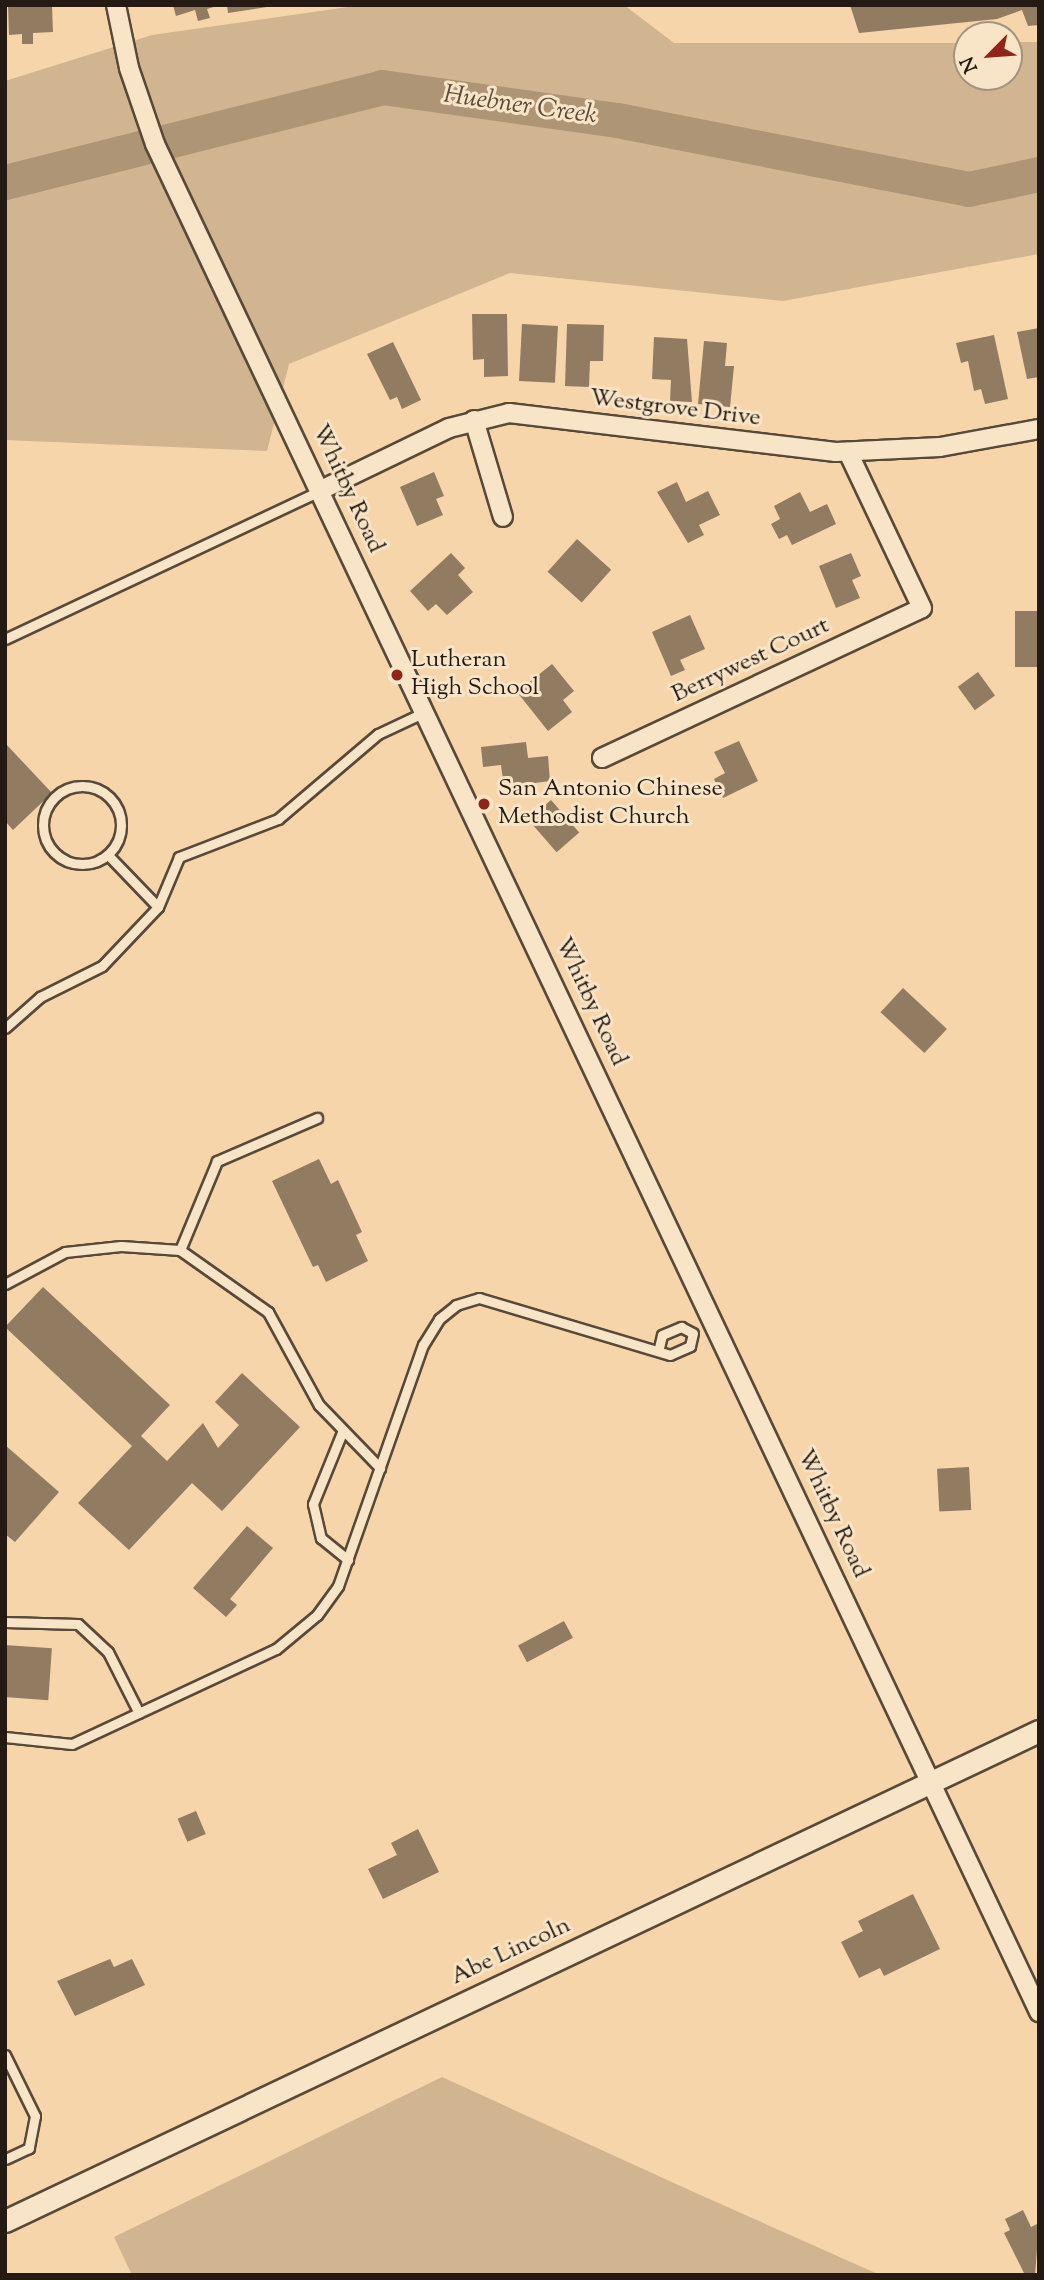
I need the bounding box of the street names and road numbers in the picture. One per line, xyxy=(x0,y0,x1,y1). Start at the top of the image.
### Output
street label: Westgrove Drive xyxy=(588,384,762,434)
street label: Whitby Road xyxy=(305,420,389,558)
street label: Berrywest Court xyxy=(668,612,834,710)
street label: Whitby Road xyxy=(548,933,632,1071)
street label: Whitby Road xyxy=(790,1445,874,1583)
street label: Abe Lincoln xyxy=(447,1912,575,1992)

